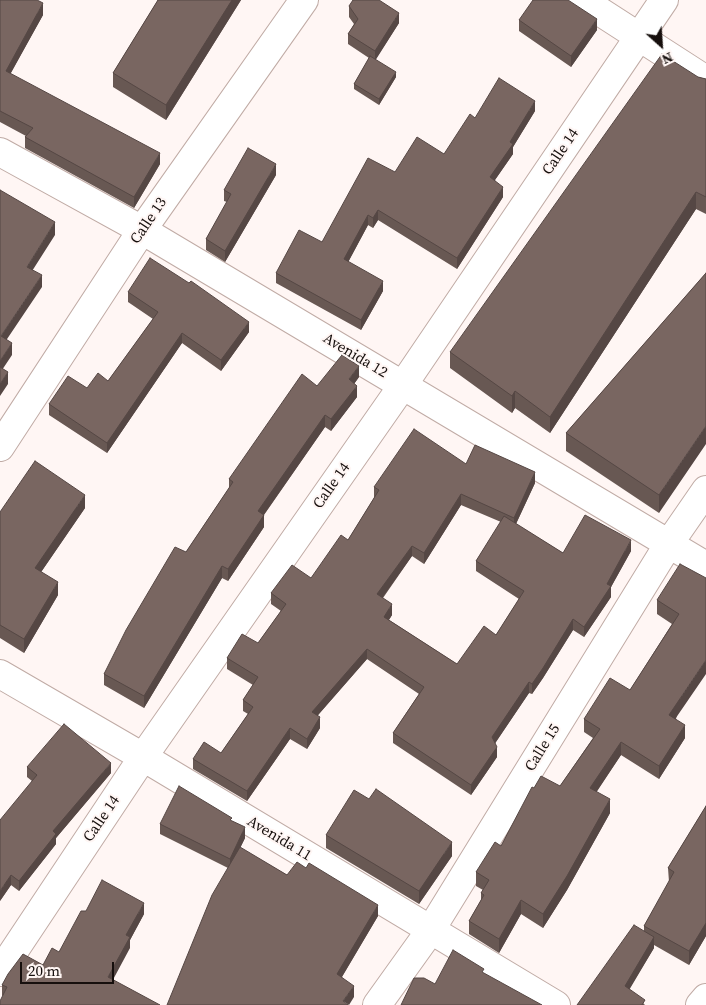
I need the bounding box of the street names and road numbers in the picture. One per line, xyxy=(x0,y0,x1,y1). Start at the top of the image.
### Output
street label: Calle 14 xyxy=(539,125,583,179)
street label: Calle 13 xyxy=(127,194,171,248)
street label: Avenida 12 xyxy=(319,330,391,382)
street label: Calle 14 xyxy=(310,459,354,513)
street label: Calle 15 xyxy=(522,721,564,775)
street label: Calle 14 xyxy=(80,792,124,846)
street label: Avenida 11 xyxy=(243,813,315,865)

